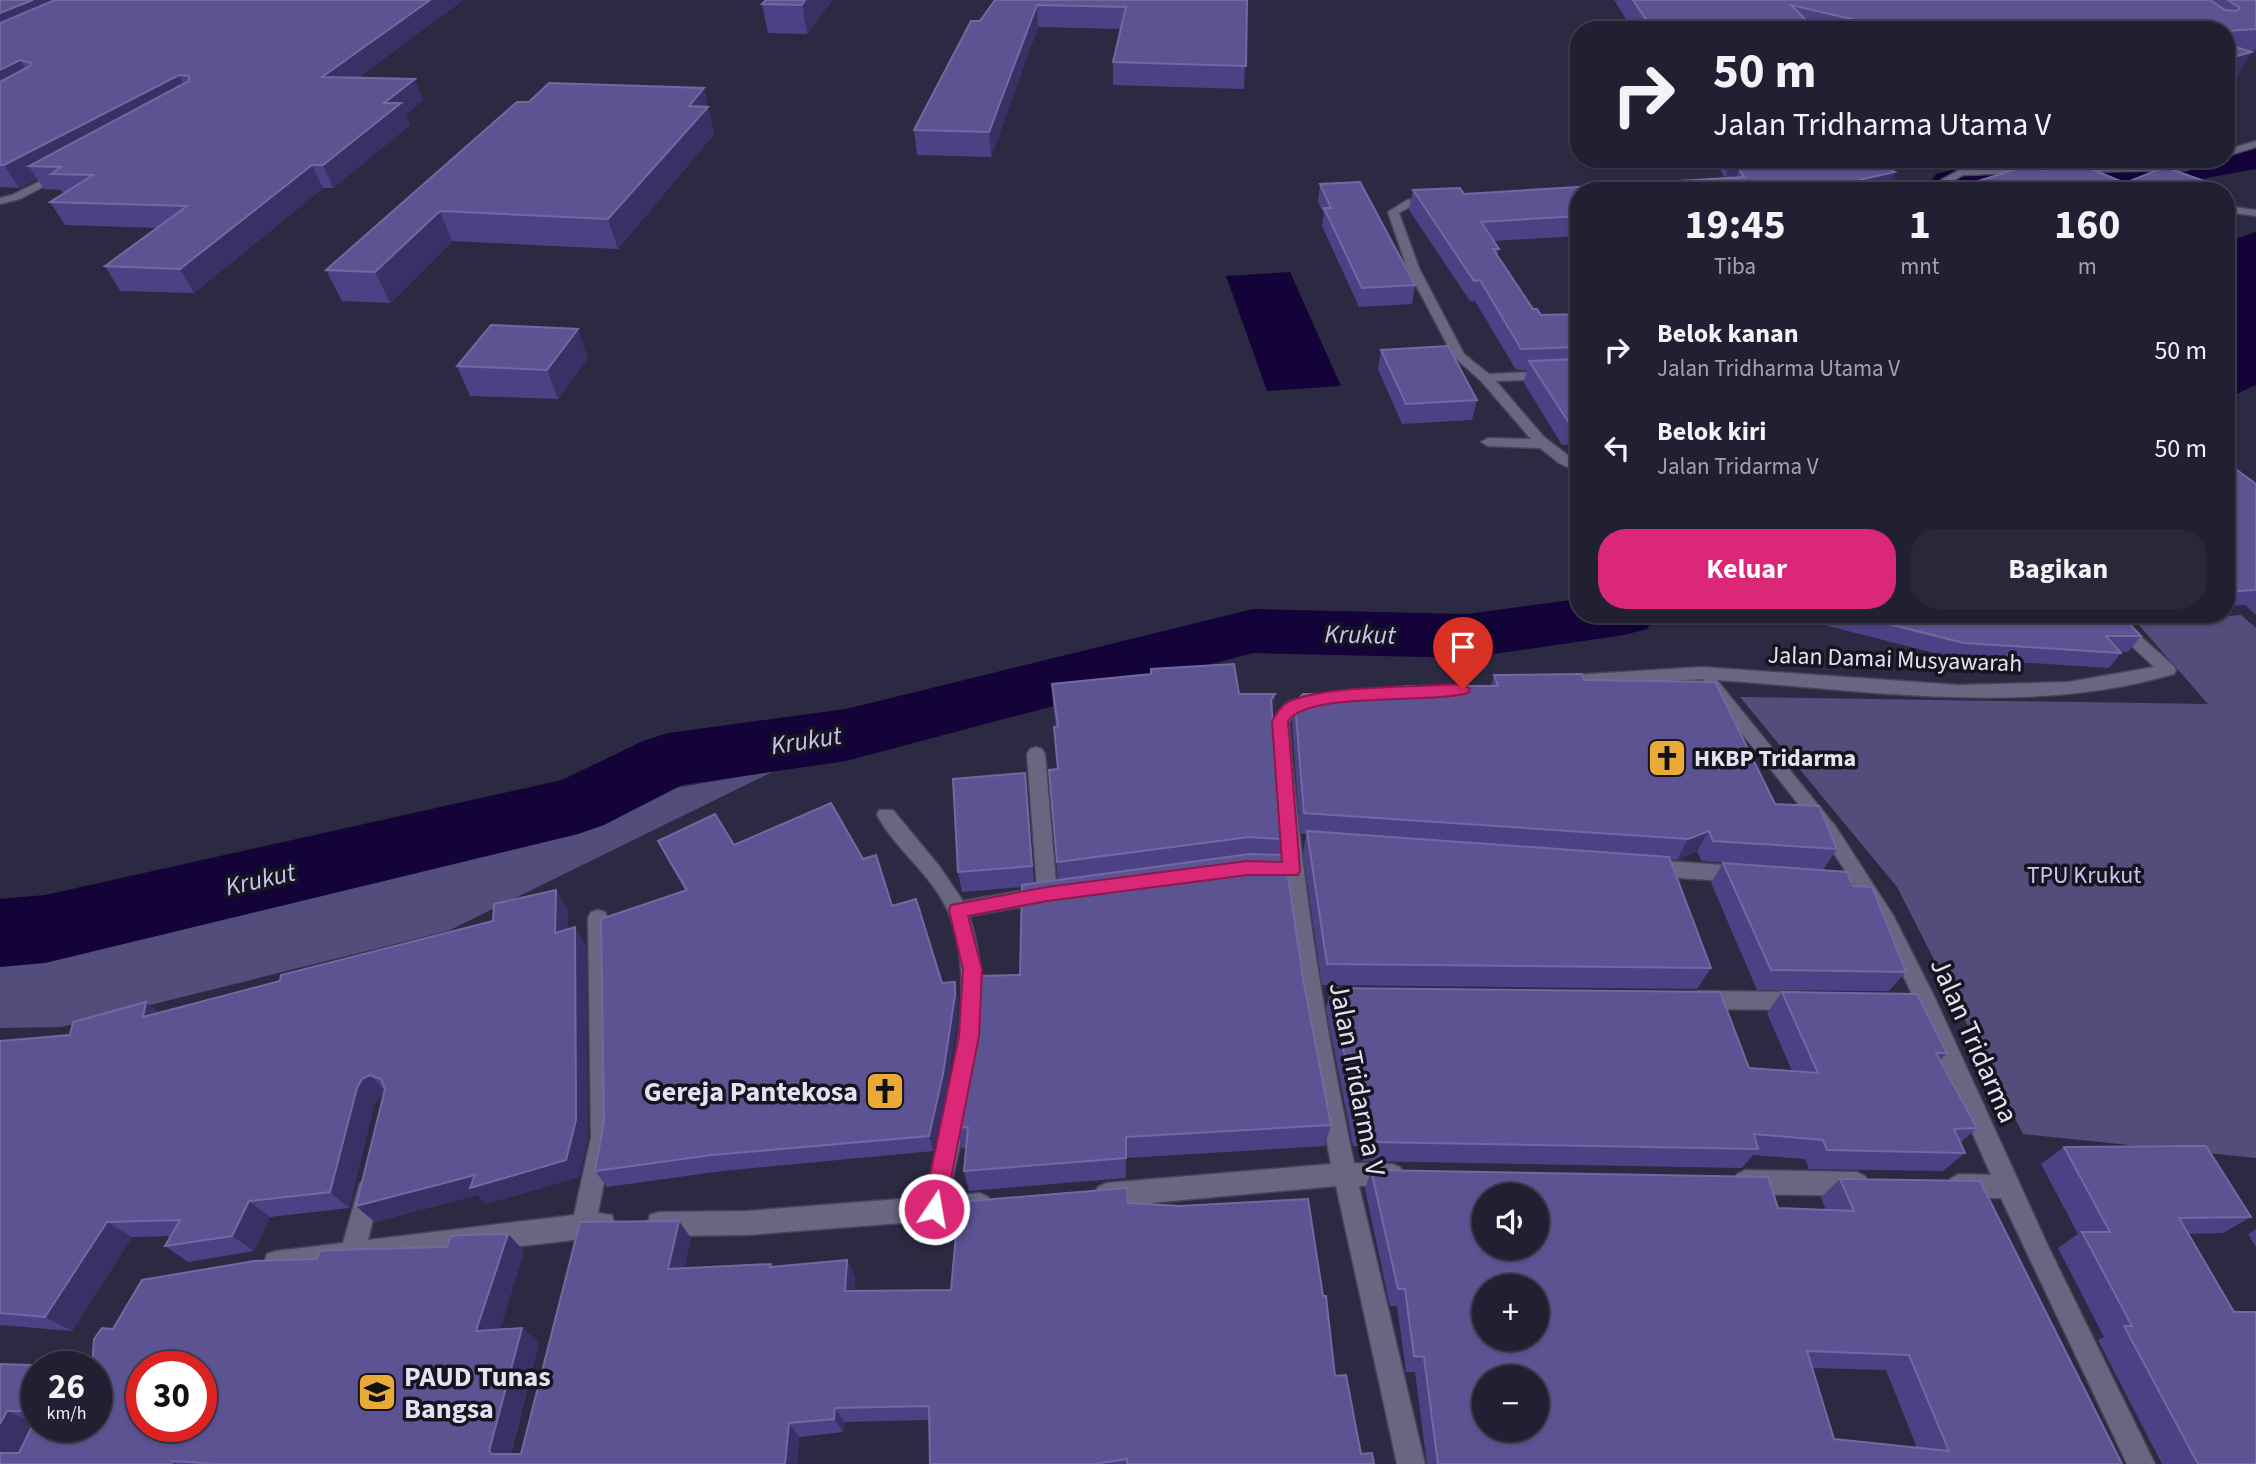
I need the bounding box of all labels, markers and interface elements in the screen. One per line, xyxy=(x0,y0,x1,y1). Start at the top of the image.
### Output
text: 50 m xyxy=(1713,37,1817,107)
icon: right xyxy=(1598,49,1689,140)
text: Jalan Tridharma Utama V xyxy=(1713,102,2051,148)
text: 19:45 xyxy=(1684,195,1786,255)
text: 1 xyxy=(1909,195,1931,255)
text: 160 xyxy=(2054,195,2121,255)
text: Tiba xyxy=(1714,250,1756,283)
text: mnt xyxy=(1900,250,1940,283)
text: m xyxy=(2078,250,2097,283)
text: Belok kanan xyxy=(1657,315,1799,352)
icon: right xyxy=(1598,331,1636,369)
text: 50 m xyxy=(2154,332,2207,369)
text: Jalan Tridharma Utama V xyxy=(1657,352,1900,385)
text: Belok kiri xyxy=(1657,413,1766,450)
icon: left xyxy=(1598,429,1636,467)
text: 50 m xyxy=(2154,430,2207,467)
text: Jalan Tridarma V xyxy=(1657,450,1819,483)
button: Keluar xyxy=(1598,529,1896,609)
button: Bagikan xyxy=(1910,529,2207,609)
water label: Krukut xyxy=(1324,615,1396,654)
pin xyxy=(1433,617,1493,689)
icon: arrive xyxy=(1444,628,1482,666)
street label: Jalan Damai Musyawarah xyxy=(1767,638,2023,681)
water label: Krukut xyxy=(768,717,845,764)
church icon: HKBP Tridarma xyxy=(1646,737,1688,779)
place label: HKBP Tridarma xyxy=(1694,741,1856,776)
water label: Krukut xyxy=(221,853,299,906)
park label: TPU Krukut xyxy=(2027,858,2141,893)
street label: Jalan Tridarma xyxy=(1920,952,2028,1129)
street label: Jalan Tridarma V xyxy=(1319,979,1396,1180)
church icon: Gereja Pantekosa xyxy=(864,1070,906,1112)
place label: Gereja Pantekosa xyxy=(644,1072,858,1112)
position arrow xyxy=(897,1172,971,1246)
map controls xyxy=(1472,1183,1549,1442)
button: sound xyxy=(1472,1183,1549,1260)
button: + xyxy=(1472,1274,1549,1351)
speed limit sign: 30 xyxy=(126,1351,217,1442)
place label: PAUD Tunas Bangsa xyxy=(404,1357,551,1429)
text: 26 xyxy=(48,1362,85,1412)
button: − xyxy=(1472,1365,1549,1442)
school or university icon: PAUD Tunas Bangsa xyxy=(356,1371,398,1413)
text: km/h xyxy=(47,1401,86,1426)

